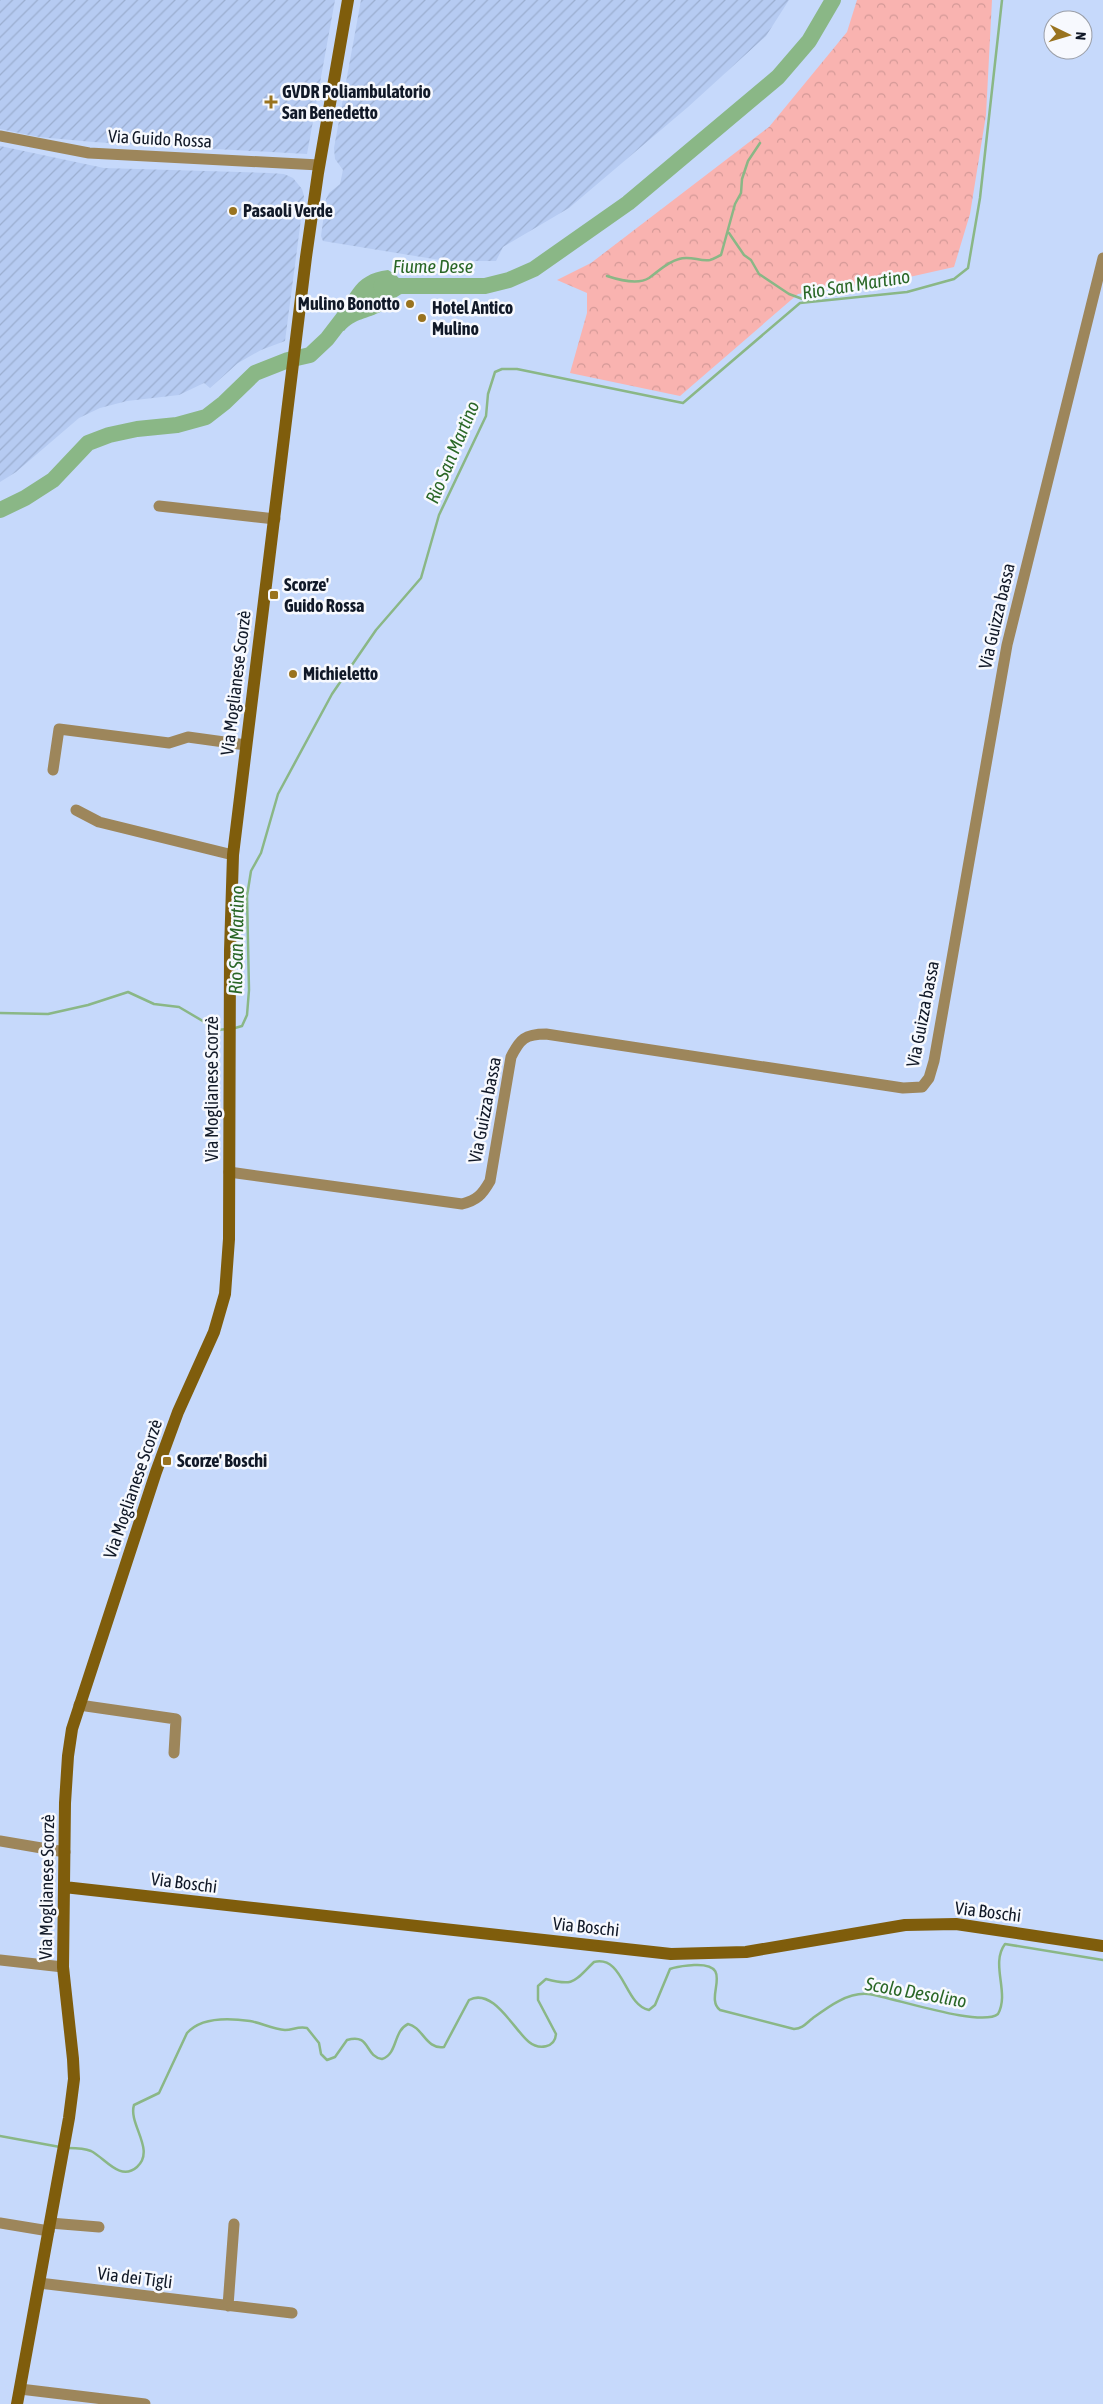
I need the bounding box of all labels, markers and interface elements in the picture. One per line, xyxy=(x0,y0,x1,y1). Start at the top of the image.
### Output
north arrow xyxy=(1043,10,1093,60)
text: N xyxy=(1073,31,1089,41)
place label: GVDR Poliambulatorio San Benedetto xyxy=(282,81,431,123)
marker: GVDR Poliambulatorio San Benedetto xyxy=(264,95,278,109)
street label: Via Guido Rossa xyxy=(107,125,213,152)
place label: Pasaoli Verde xyxy=(243,200,333,221)
marker: Pasaoli Verde xyxy=(227,205,239,217)
water label: Fiume Dese xyxy=(393,255,473,277)
water label: Rio San Martino xyxy=(800,265,912,303)
place label: Mulino Bonotto xyxy=(298,293,400,314)
place label: Hotel Antico Mulino xyxy=(432,297,513,339)
marker: Mulino Bonotto xyxy=(404,298,416,310)
marker: Hotel Antico Mulino xyxy=(416,312,428,324)
water label: Rio San Martino xyxy=(421,397,483,506)
street label: Via Guizza bassa xyxy=(974,561,1019,671)
place label: Scorze' Guido Rossa xyxy=(284,574,364,616)
marker: Scorze' Guido Rossa xyxy=(268,589,280,601)
street label: Via Moglianese Scorzè xyxy=(216,609,255,757)
place label: Michieletto xyxy=(303,663,378,684)
marker: Michieletto xyxy=(287,668,299,680)
water label: Rio San Martino xyxy=(224,885,248,995)
street label: Via Guizza bassa xyxy=(902,959,943,1069)
street label: Via Moglianese Scorzè xyxy=(201,1016,222,1162)
street label: Via Guizza bassa xyxy=(464,1055,505,1165)
street label: Via Moglianese Scorzè xyxy=(99,1417,166,1561)
place label: Scorze' Boschi xyxy=(177,1450,267,1471)
marker: Scorze' Boschi xyxy=(161,1455,173,1467)
street label: Via Moglianese Scorzè xyxy=(35,1814,58,1960)
street label: Via Boschi xyxy=(150,1868,218,1897)
street label: Via Boschi xyxy=(954,1897,1022,1926)
street label: Via Boschi xyxy=(552,1913,620,1940)
water label: Scolo Desolino xyxy=(863,1972,969,2012)
street label: Via dei Tigli xyxy=(96,2262,174,2293)

